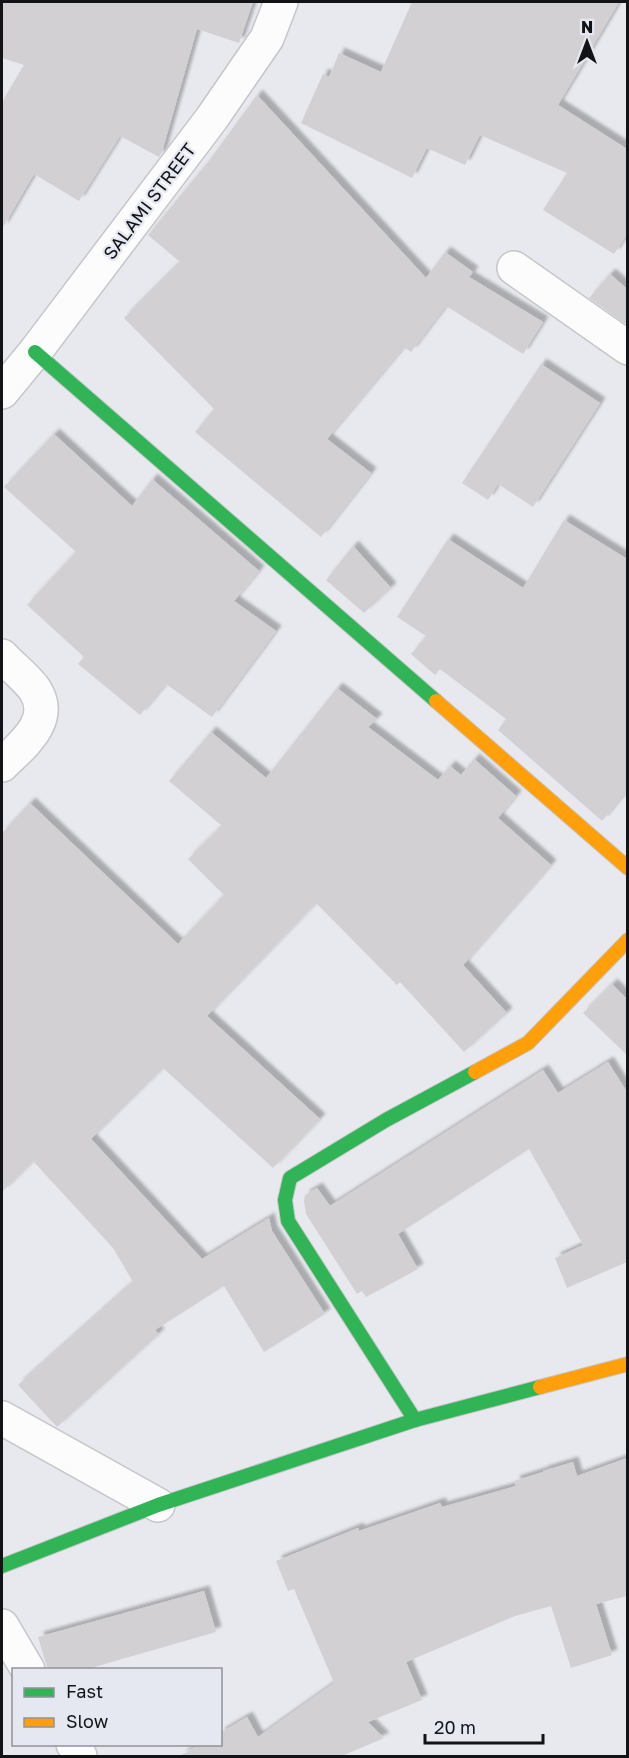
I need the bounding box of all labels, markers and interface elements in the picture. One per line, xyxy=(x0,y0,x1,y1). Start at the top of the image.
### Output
north arrow xyxy=(557,12,617,72)
text: N xyxy=(581,17,593,37)
street label: SALAMI STREET xyxy=(98,139,200,263)
legend xyxy=(12,1668,222,1746)
text: Fast xyxy=(66,1680,103,1702)
scale bar xyxy=(425,1707,544,1745)
text: Slow xyxy=(66,1710,109,1732)
text: 20 m xyxy=(434,1716,476,1738)

